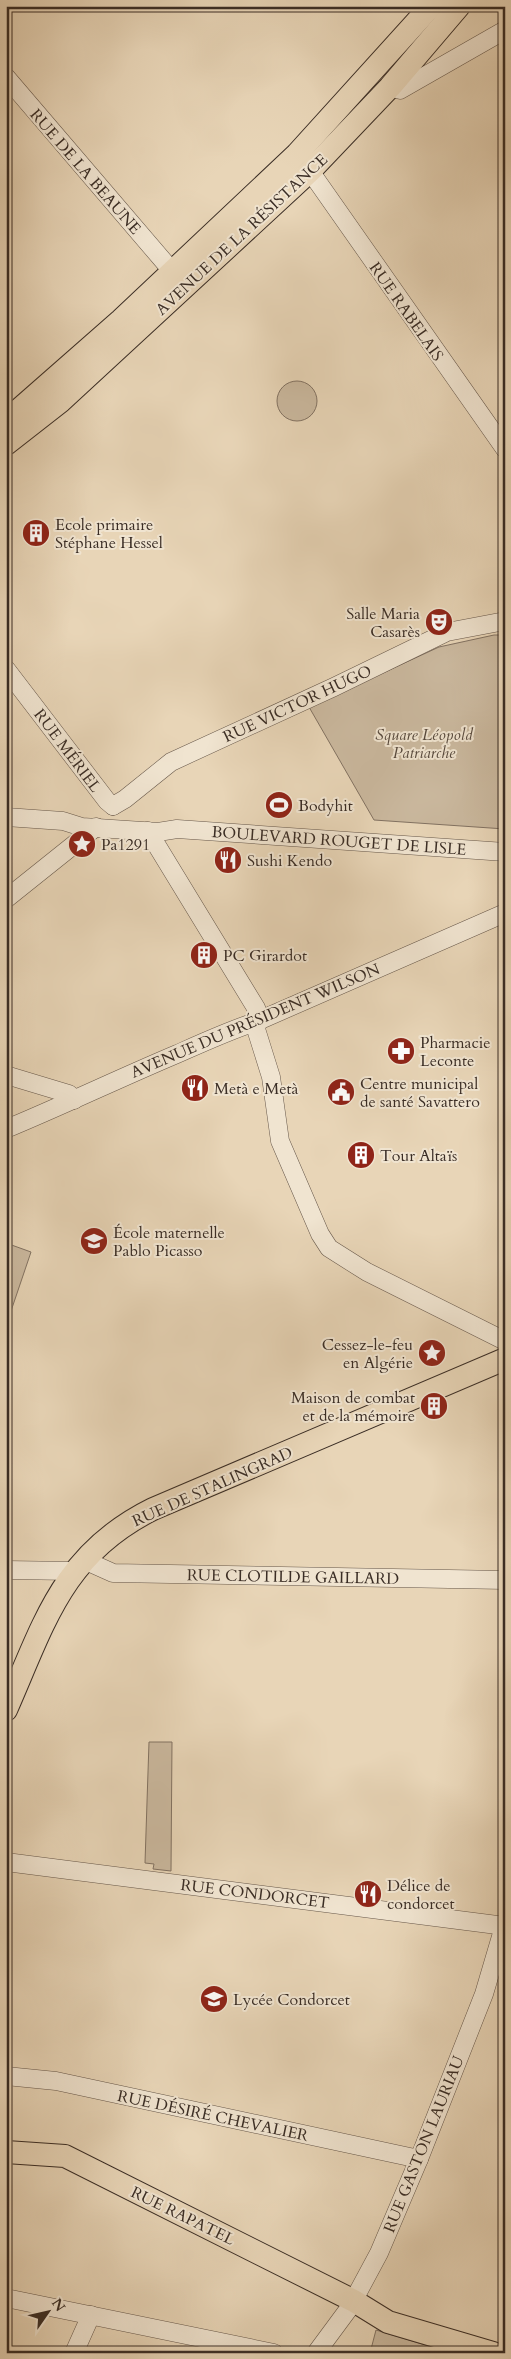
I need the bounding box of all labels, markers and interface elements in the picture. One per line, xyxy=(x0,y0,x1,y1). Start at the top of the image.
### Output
street label: RUE DE LA BEAUNE xyxy=(25,104,146,239)
street label: AVENUE DE LA RÉSISTANCE xyxy=(151,149,333,320)
street label: RUE RABELAIS xyxy=(364,258,448,365)
place label: Ecole primaire Stéphane Hessel xyxy=(55,514,163,554)
building icon: Ecole primaire Stéphane Hessel xyxy=(21,518,51,548)
place label: Salle Maria Casarès xyxy=(346,603,420,643)
theatre icon: Salle Maria Casarès xyxy=(424,607,454,637)
street label: RUE VICTOR HUGO xyxy=(220,660,375,748)
street label: RUE MÉRIEL xyxy=(29,704,106,797)
park label: Square Léopold Patriarche xyxy=(375,724,474,764)
sports icon: Bodyhit xyxy=(264,790,294,820)
place label: Bodyhit xyxy=(298,795,353,817)
street label: BOULEVARD ROUGET DE LISLE xyxy=(211,821,467,861)
place icon: Pa1291 xyxy=(67,829,97,859)
place label: Pa1291 xyxy=(101,834,150,856)
restaurant icon: Sushi Kendo xyxy=(213,845,243,875)
place label: Sushi Kendo xyxy=(247,850,333,872)
building icon: PC Girardot xyxy=(189,940,219,970)
place label: PC Girardot xyxy=(223,945,307,967)
street label: AVENUE DU PRÉSIDENT WILSON xyxy=(127,958,384,1084)
place label: Pharmacie Leconte xyxy=(420,1032,491,1072)
pharmacy icon: Pharmacie Leconte xyxy=(386,1036,416,1066)
restaurant icon: Metà e Metà xyxy=(180,1073,210,1103)
place label: Centre municipal de santé Savattero xyxy=(360,1073,480,1113)
public building icon: Centre municipal de santé Savattero xyxy=(326,1077,356,1107)
place label: Metà e Metà xyxy=(214,1078,299,1100)
building icon: Tour Altaïs xyxy=(346,1140,376,1170)
place label: Tour Altaïs xyxy=(380,1145,457,1167)
place label: École maternelle Pablo Picasso xyxy=(113,1222,225,1262)
school or university icon: École maternelle Pablo Picasso xyxy=(79,1226,109,1256)
place label: Cessez-le-feu en Algérie xyxy=(322,1334,413,1374)
place icon: Cessez-le-feu en Algérie xyxy=(417,1338,447,1368)
place label: Maison de combat et de la mémoire xyxy=(291,1387,415,1427)
building icon: Maison de combat et de la mémoire xyxy=(419,1391,449,1421)
street label: RUE DE STALINGRAD xyxy=(129,1442,296,1532)
street label: RUE CLOTILDE GAILLARD xyxy=(187,1564,399,1590)
street label: RUE CONDORCET xyxy=(179,1874,331,1914)
place label: Délice de condorcet xyxy=(387,1875,455,1915)
restaurant icon: Délice de condorcet xyxy=(353,1879,383,1909)
school or university icon: Lycée Condorcet xyxy=(199,1984,229,2014)
place label: Lycée Condorcet xyxy=(233,1989,350,2011)
street label: RUE GASTON LAURIAU xyxy=(378,2053,470,2236)
street label: RUE DÉSIRÉ CHEVALIER xyxy=(115,2085,310,2147)
street label: RUE RAPATEL xyxy=(127,2181,238,2251)
north arrow xyxy=(22,2286,72,2336)
text: N xyxy=(47,2295,70,2315)

